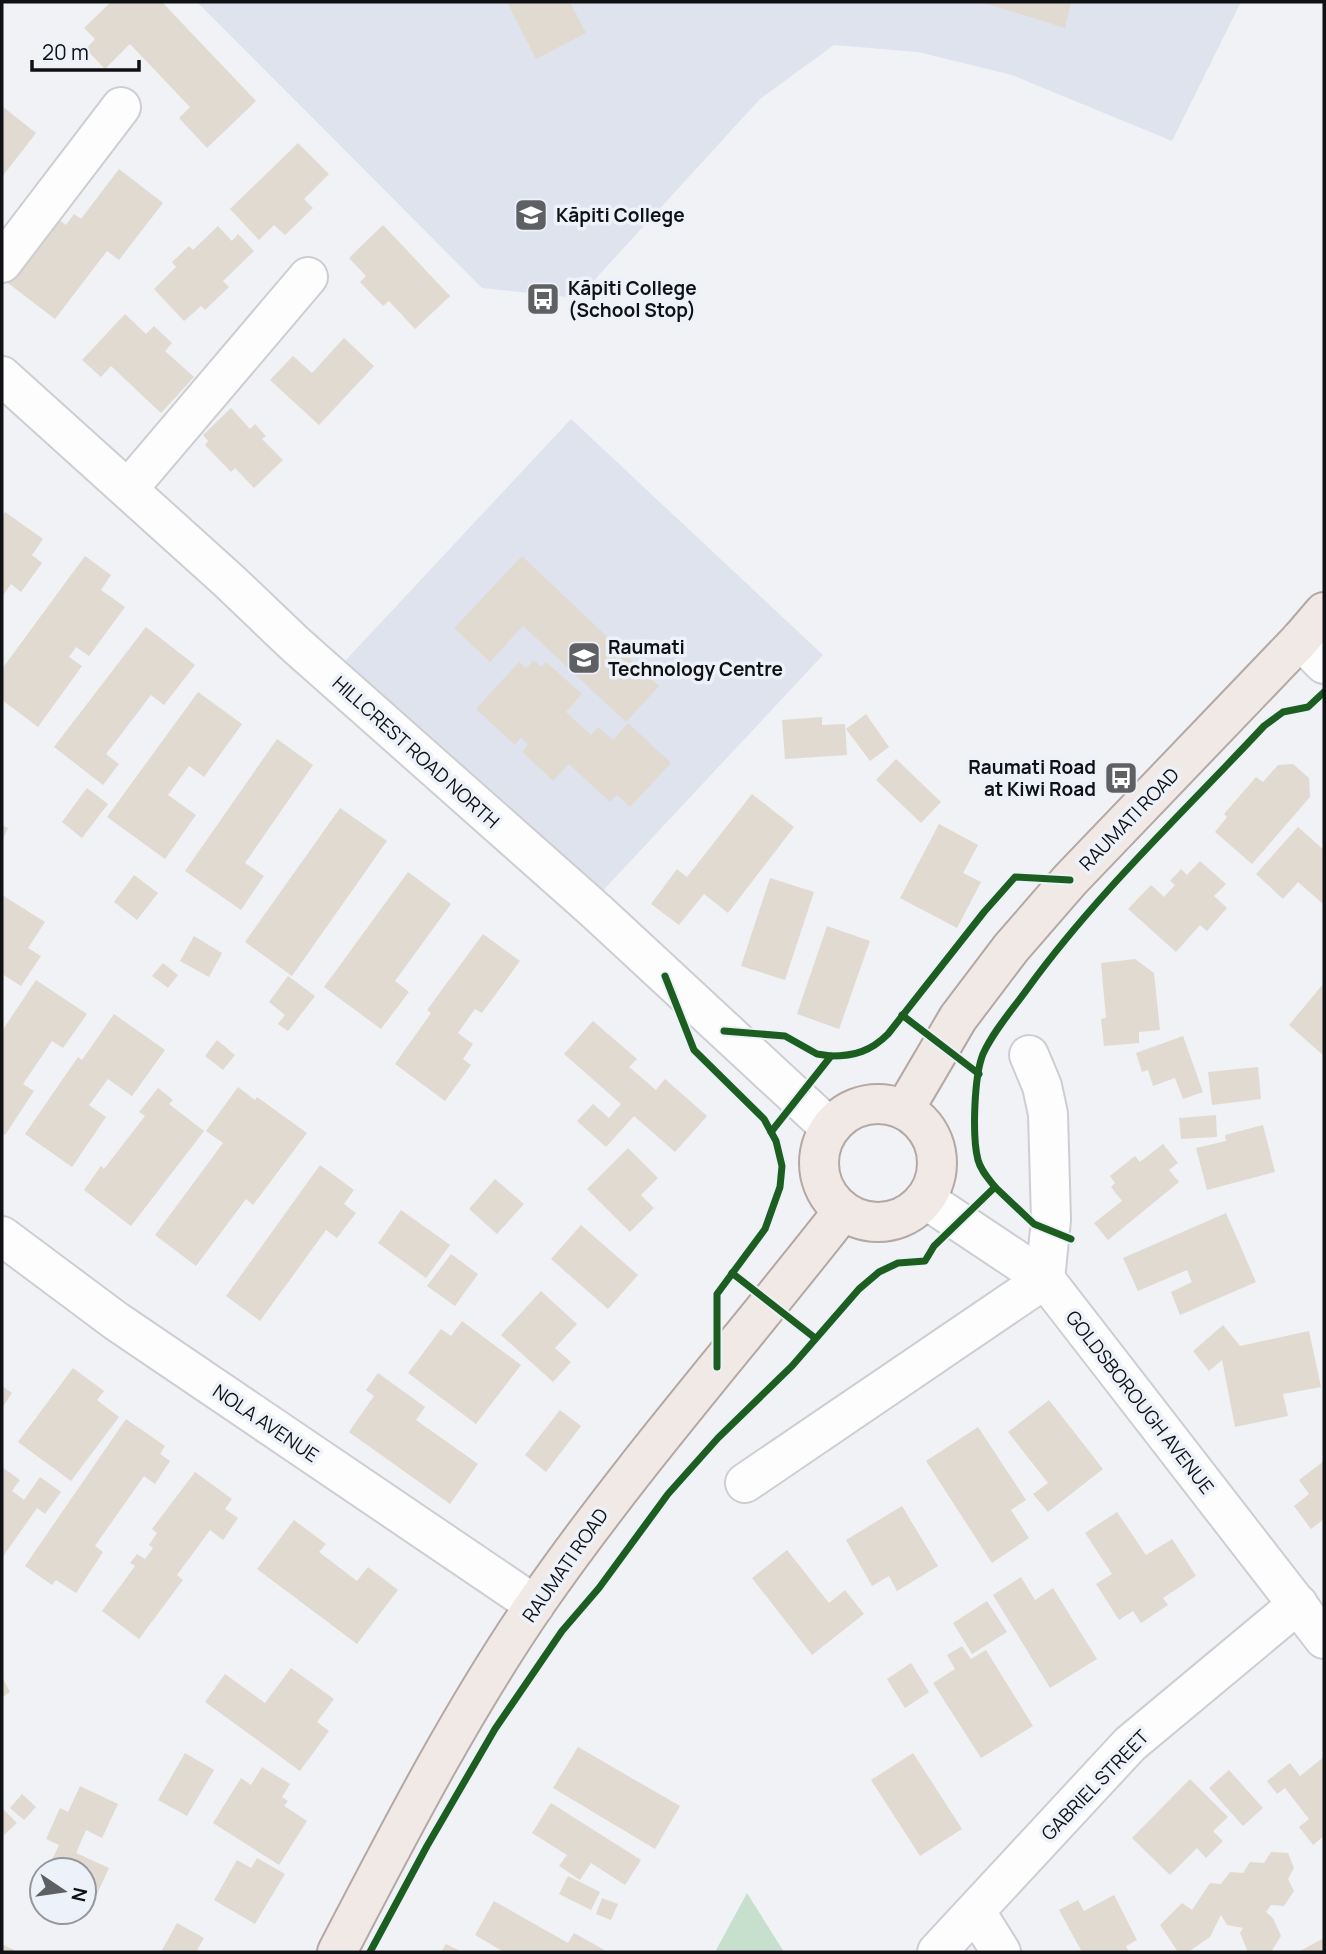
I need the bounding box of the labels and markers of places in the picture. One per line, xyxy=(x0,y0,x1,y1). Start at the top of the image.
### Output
school or university icon: Kāpiti College xyxy=(512,196,550,234)
place label: Kāpiti College xyxy=(556,202,685,228)
place label: Kāpiti College (School Stop) xyxy=(568,275,697,323)
bus stop icon: Kāpiti College (School Stop) xyxy=(524,280,562,318)
place label: Raumati Technology Centre xyxy=(608,634,783,682)
school or university icon: Raumati Technology Centre xyxy=(565,639,603,677)
place label: Raumati Road at Kiwi Road xyxy=(968,754,1096,802)
bus stop icon: Raumati Road at Kiwi Road xyxy=(1102,759,1140,797)

